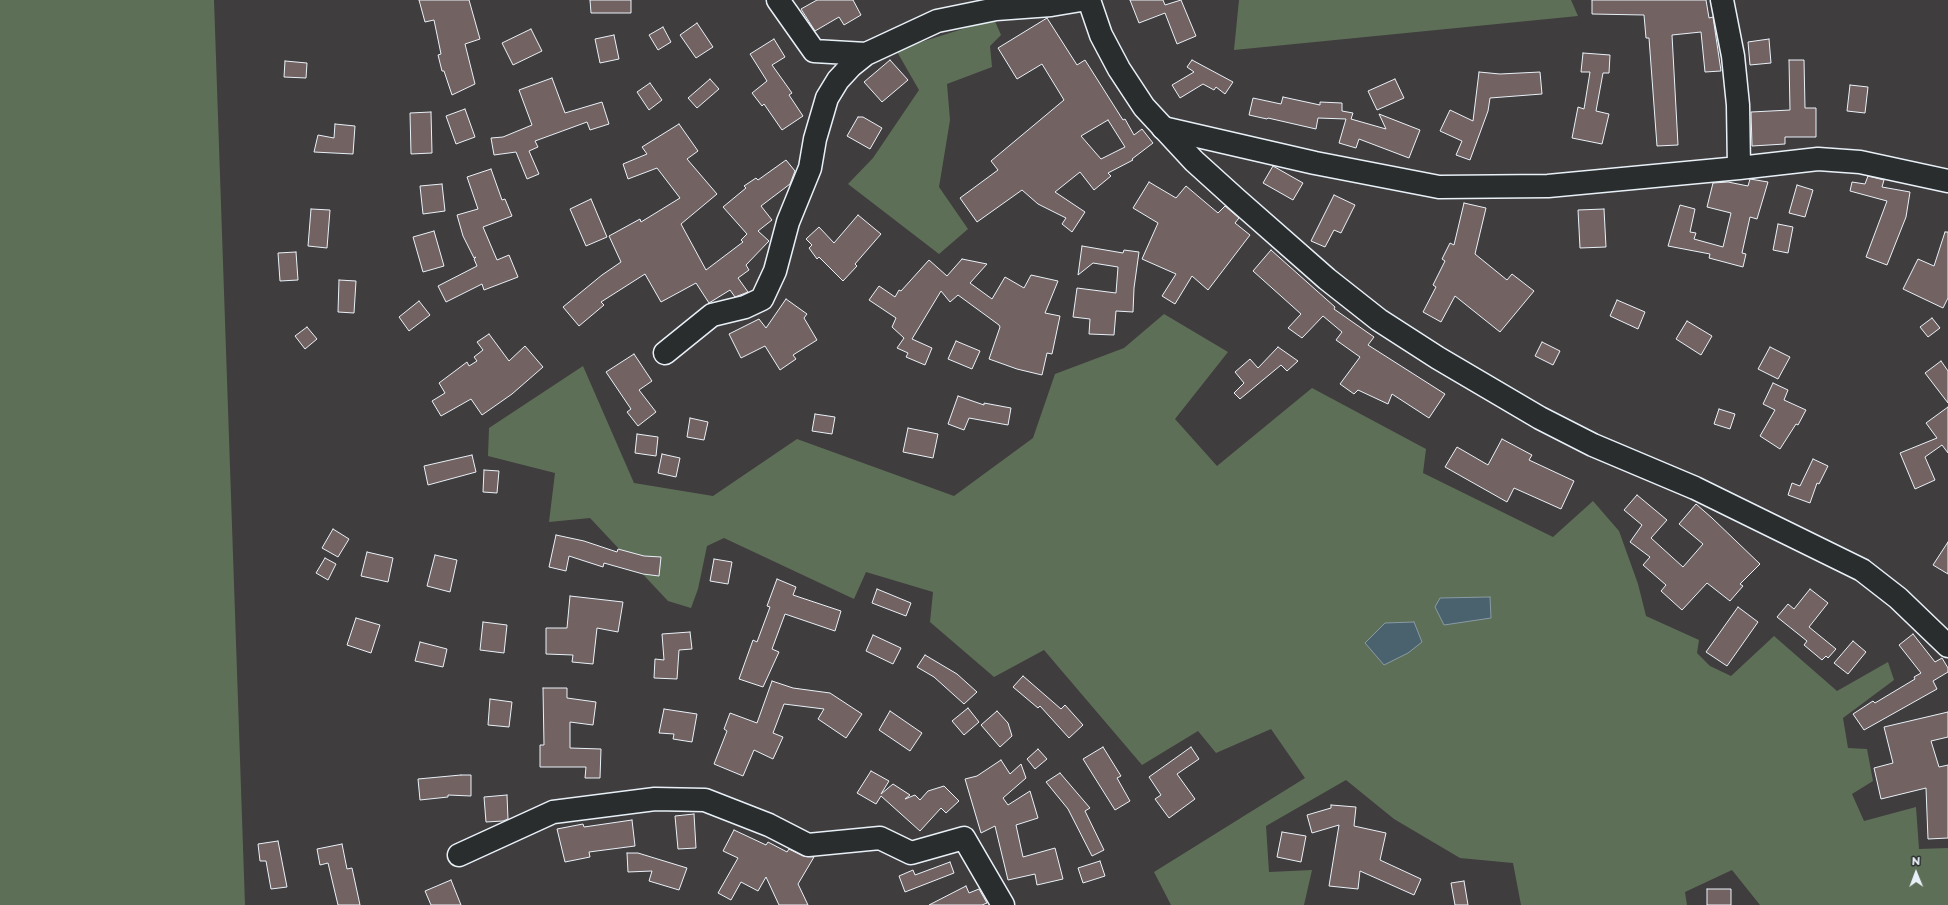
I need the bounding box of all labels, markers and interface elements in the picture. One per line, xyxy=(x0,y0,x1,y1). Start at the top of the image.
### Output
text: N xyxy=(1911,852,1920,869)
north arrow xyxy=(1896,853,1936,893)

